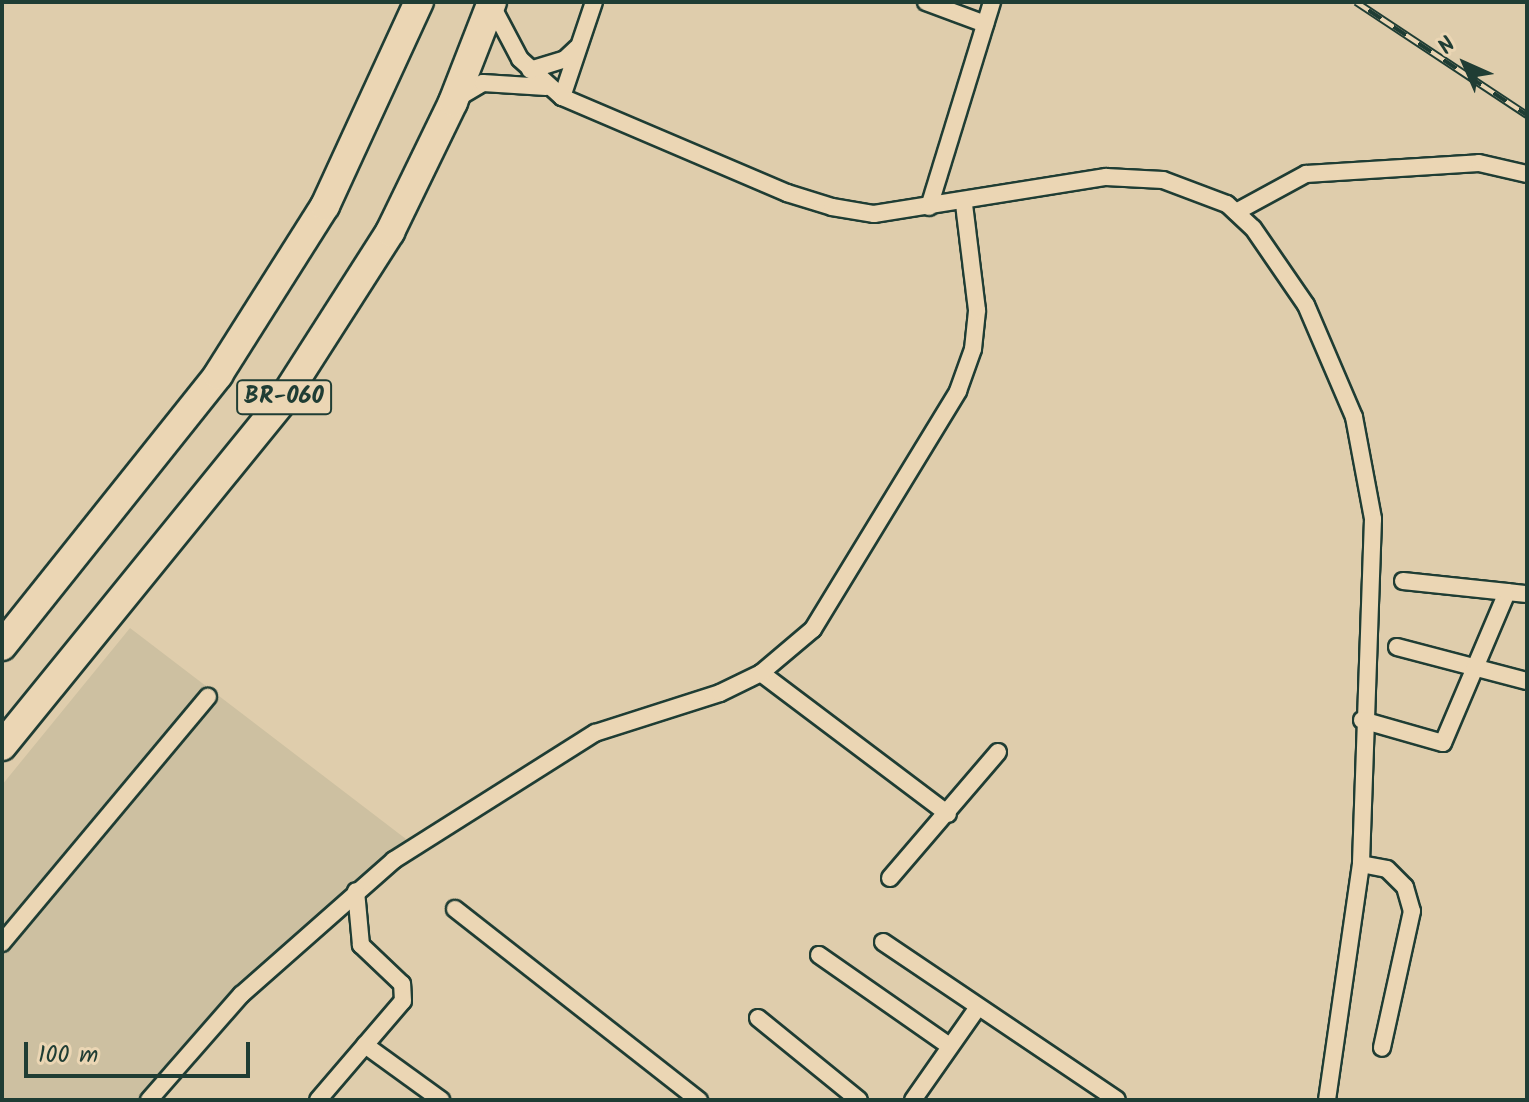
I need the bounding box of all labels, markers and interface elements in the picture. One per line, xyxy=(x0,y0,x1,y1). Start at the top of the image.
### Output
north arrow xyxy=(1425,24,1505,104)
text: N xyxy=(1430,29,1465,64)
road number: BR-060 xyxy=(236,377,332,417)
scale bar xyxy=(28,1026,254,1076)
text: 100 m xyxy=(38,1036,98,1075)

